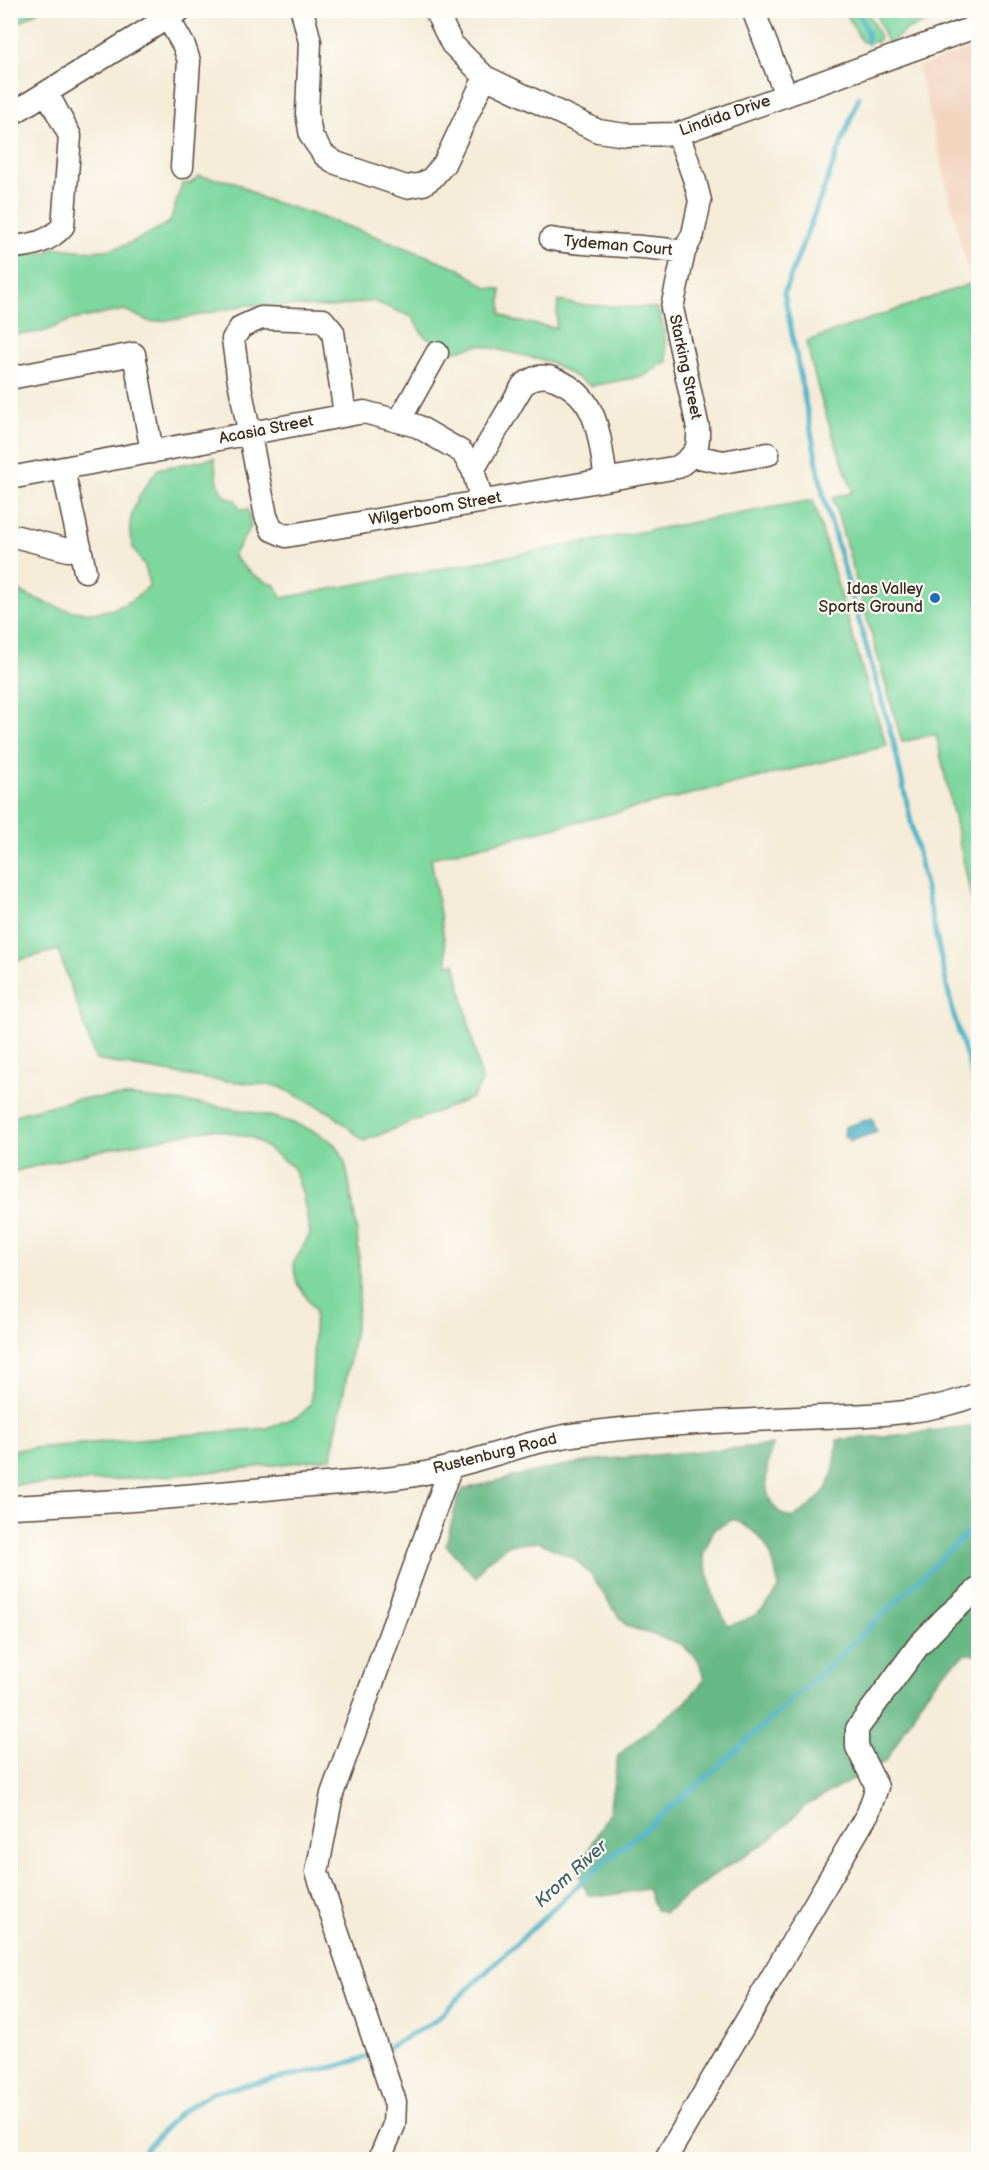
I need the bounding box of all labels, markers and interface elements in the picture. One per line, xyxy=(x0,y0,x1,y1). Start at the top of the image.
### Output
street label: Lindida Drive xyxy=(677,91,774,140)
street label: Tydeman Court xyxy=(563,232,673,260)
street label: Starking Street xyxy=(665,313,705,421)
street label: Acasia Street xyxy=(217,412,315,448)
street label: Wilgerboom Street xyxy=(367,488,503,530)
place label: Idas Valley Sports Ground xyxy=(819,580,924,617)
marker: Idas Valley Sports Ground xyxy=(928,591,942,605)
street label: Rustenburg Road xyxy=(431,1429,559,1479)
water label: Krom River xyxy=(531,1835,613,1912)

